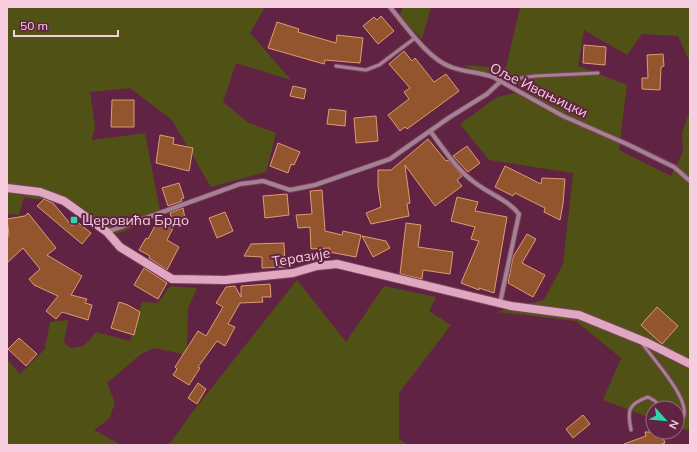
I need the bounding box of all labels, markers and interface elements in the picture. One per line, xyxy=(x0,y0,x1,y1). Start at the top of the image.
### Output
scale bar xyxy=(14,12,118,38)
text: 50 m xyxy=(20,18,48,33)
street label: Оље Ивањицки xyxy=(487,58,591,122)
place label: Церовића Брдо xyxy=(82,211,189,229)
marker: Церовића Брдо xyxy=(69,215,79,225)
street label: Теразије xyxy=(271,243,332,270)
north arrow xyxy=(645,400,685,440)
text: N xyxy=(666,418,682,431)

